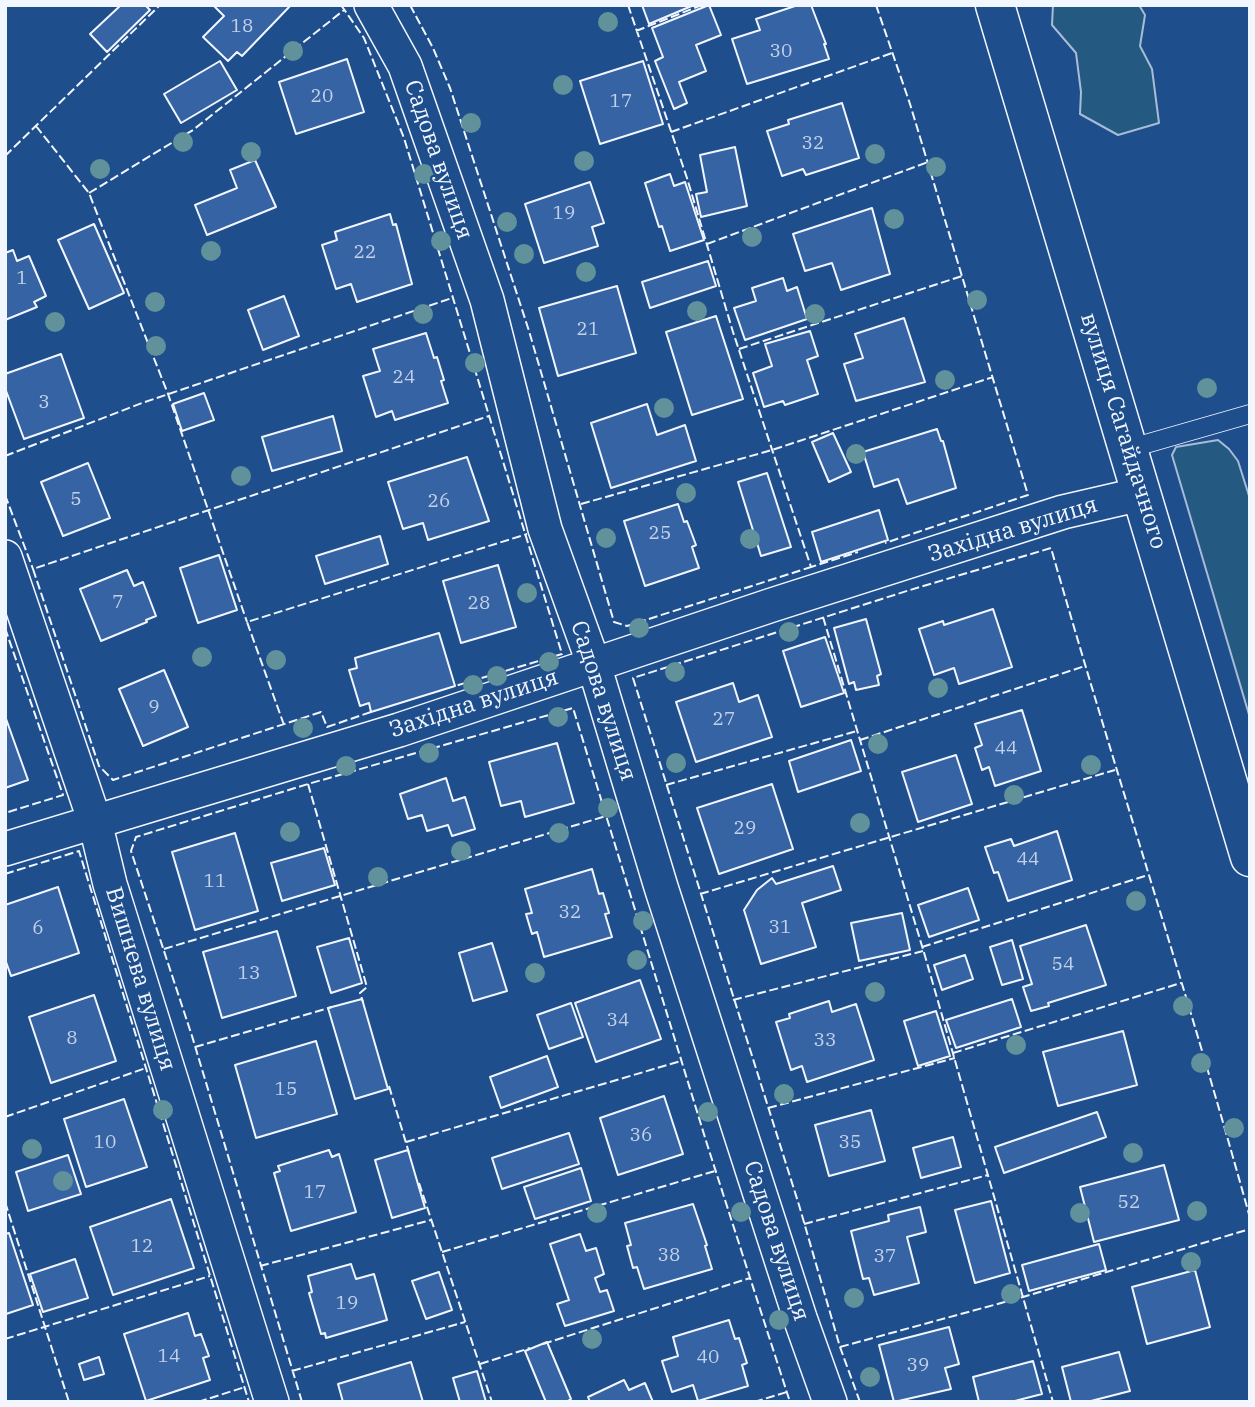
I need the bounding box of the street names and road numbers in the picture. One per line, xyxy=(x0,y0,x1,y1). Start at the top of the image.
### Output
street label: Садова вулиця xyxy=(398,77,478,243)
street label: вулиця Сагайдачного xyxy=(1074,310,1172,552)
street label: Західна вулиця xyxy=(925,491,1101,569)
street label: Садова вулиця xyxy=(564,617,642,785)
street label: Західна вулиця xyxy=(386,664,562,744)
street label: Вишнева вулиця xyxy=(99,884,181,1074)
street label: Садова вулиця xyxy=(737,1157,815,1325)

